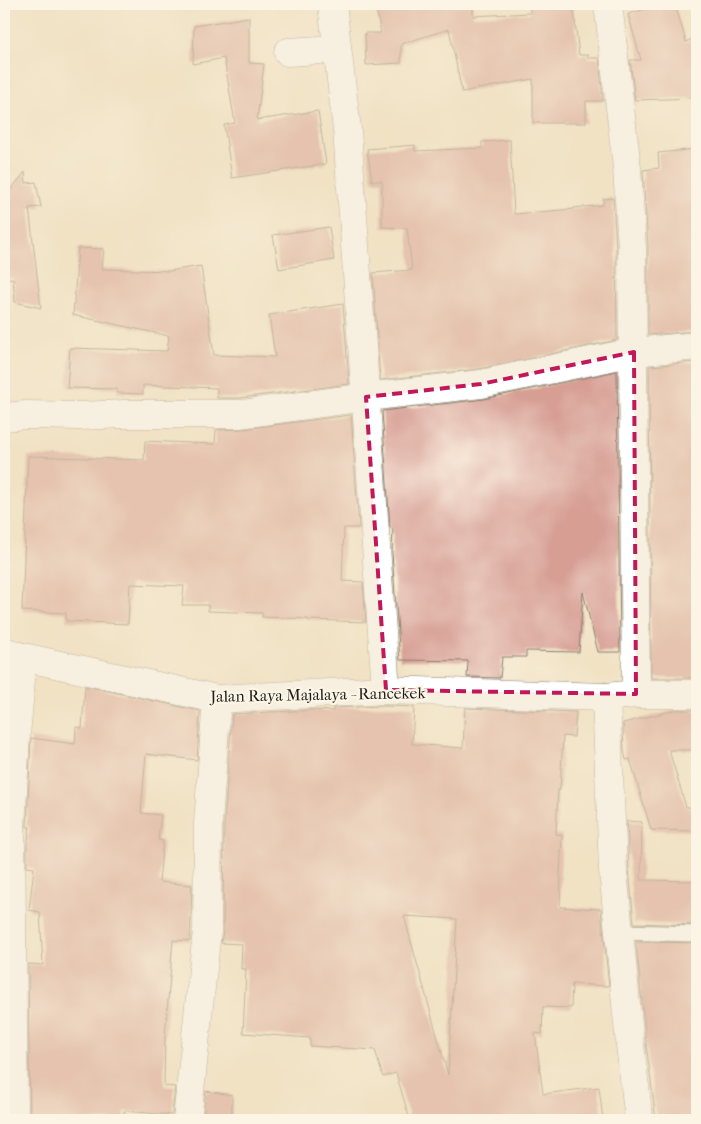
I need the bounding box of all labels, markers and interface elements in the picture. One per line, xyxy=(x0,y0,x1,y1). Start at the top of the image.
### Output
street label: Jalan Raya Majalaya - Rancekek xyxy=(208,683,426,706)

